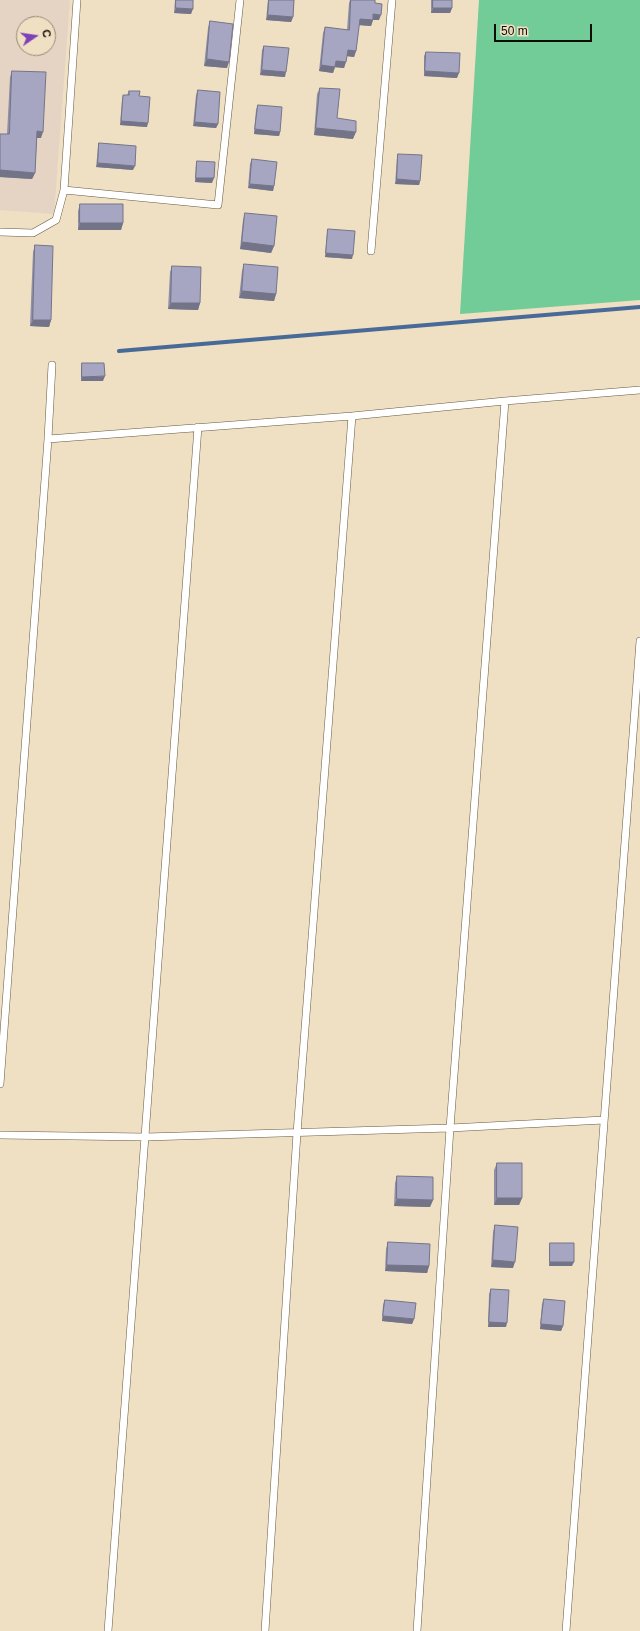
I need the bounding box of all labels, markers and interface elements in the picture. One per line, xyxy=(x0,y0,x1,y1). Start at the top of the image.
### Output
north arrow xyxy=(16,16,56,56)
scale bar xyxy=(496,16,594,42)
text: 50 m xyxy=(501,24,528,38)
text: С xyxy=(40,28,53,39)

